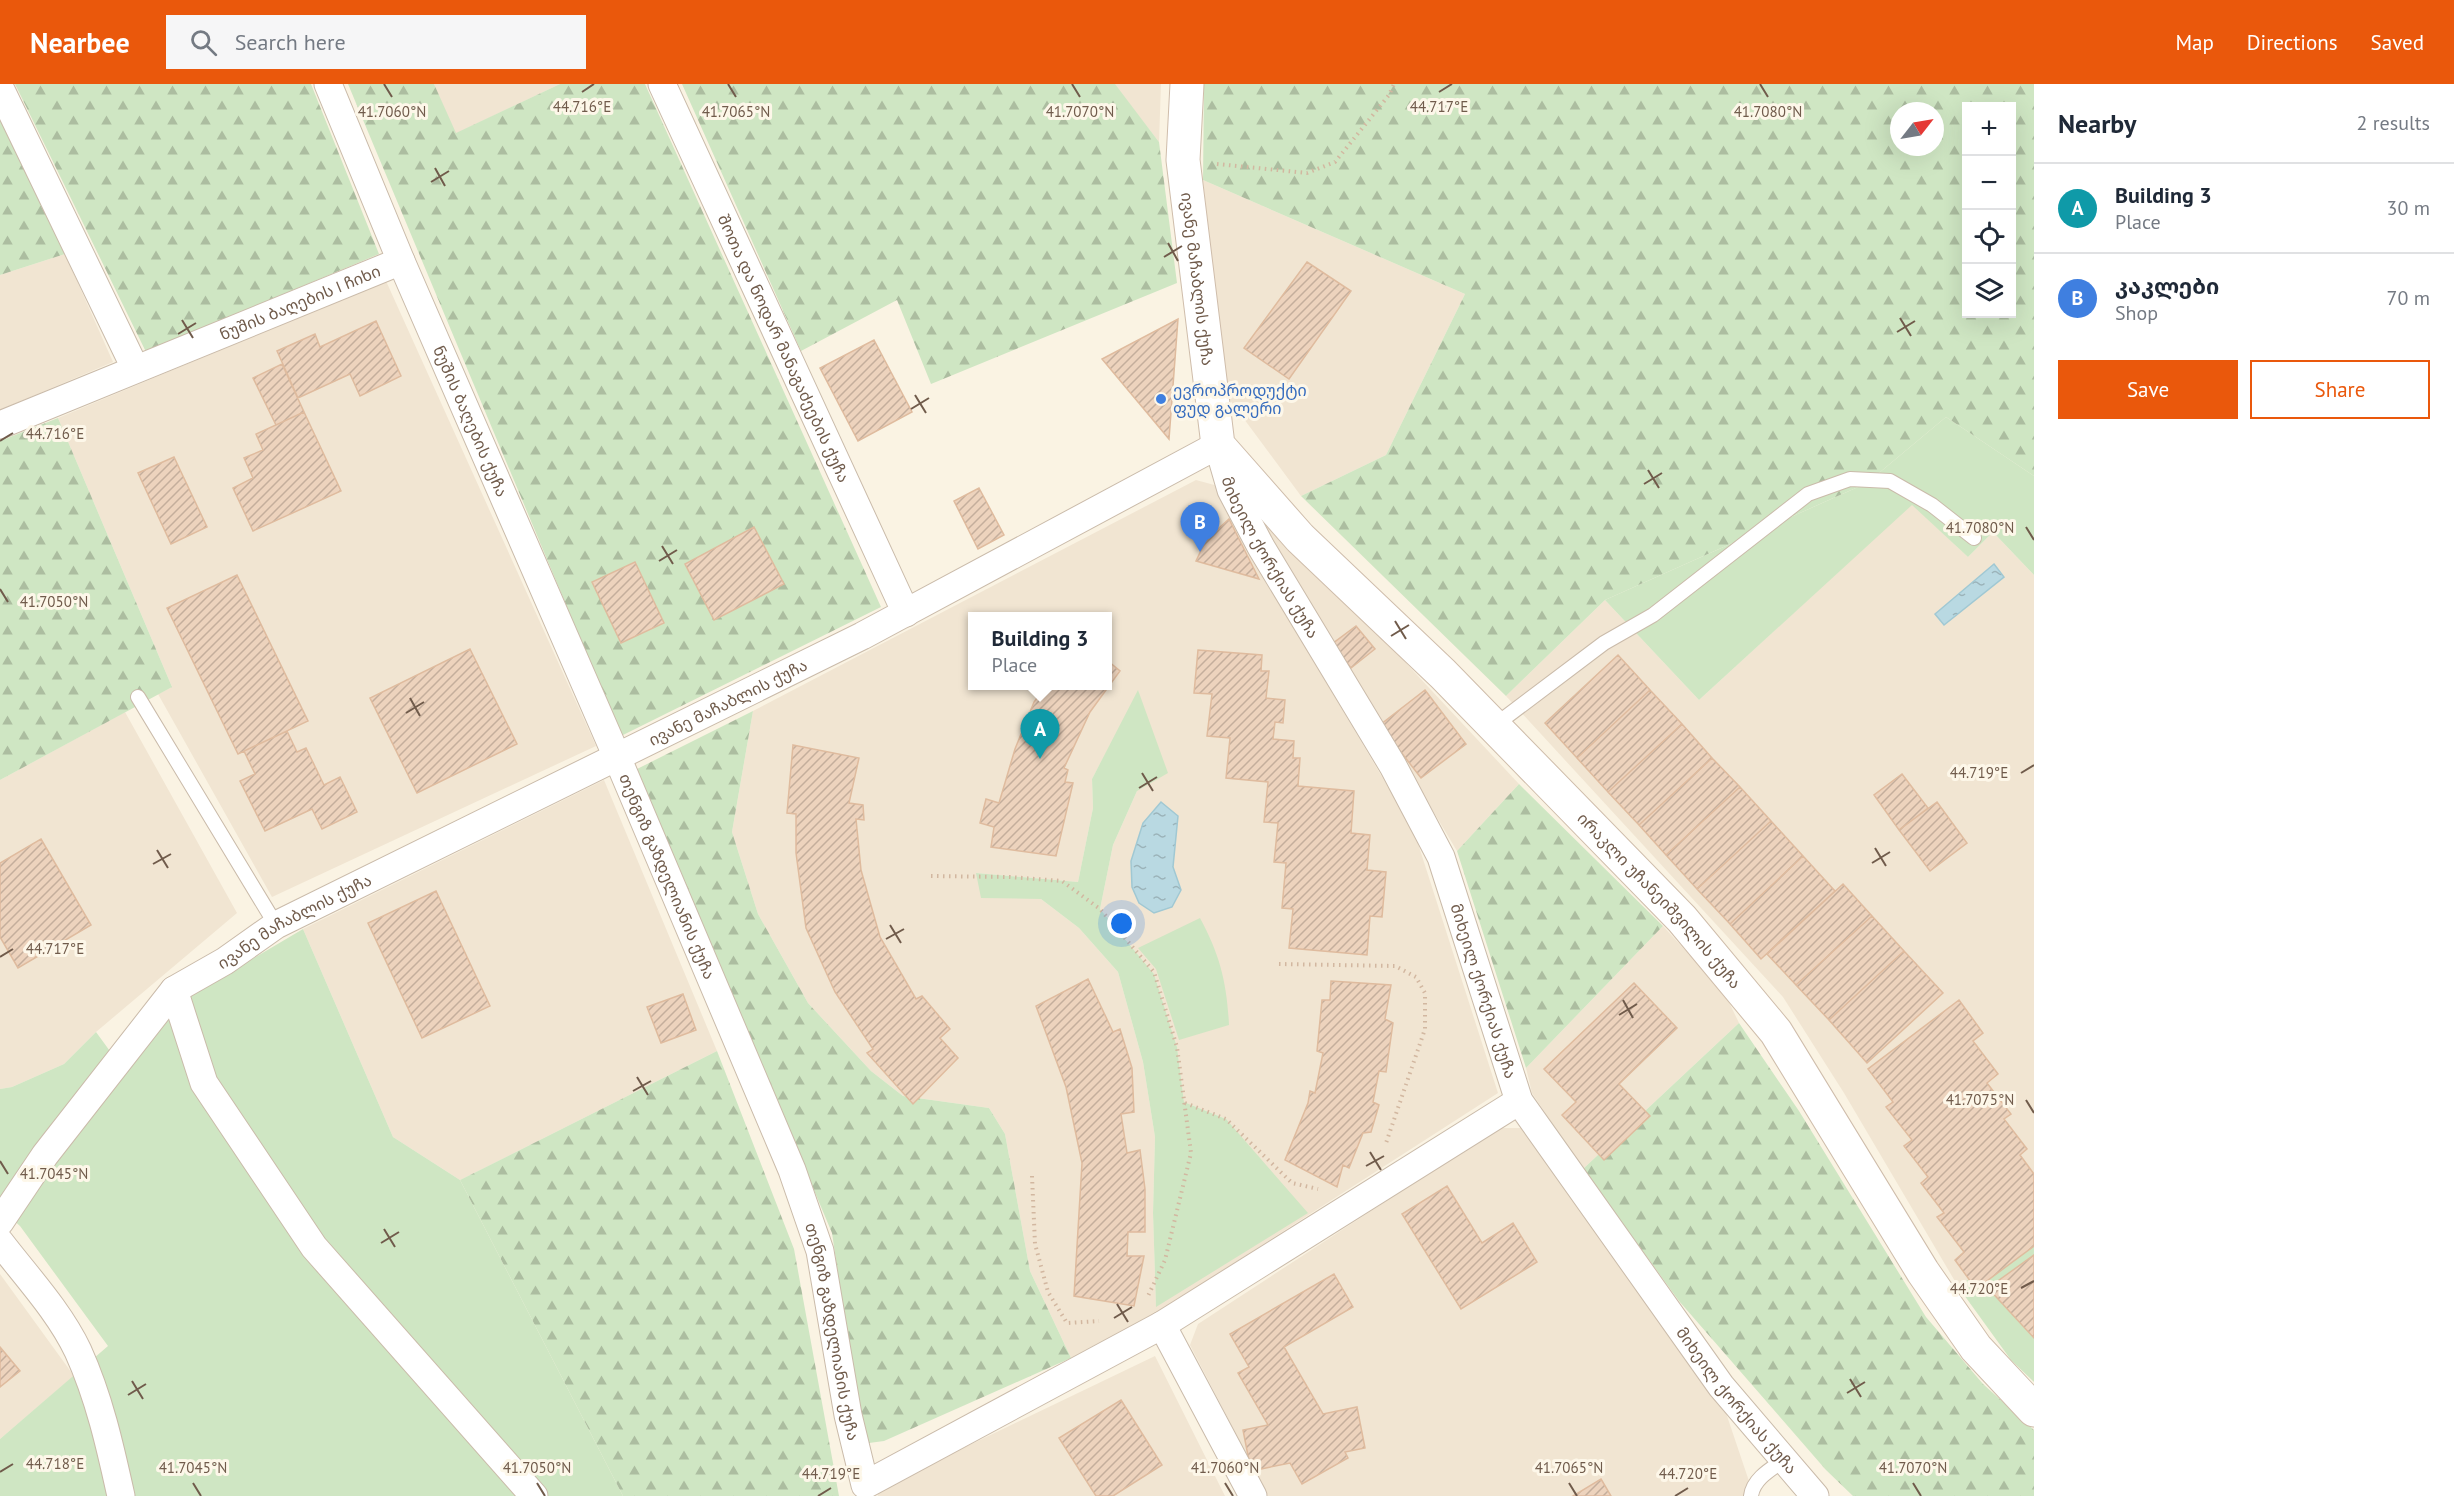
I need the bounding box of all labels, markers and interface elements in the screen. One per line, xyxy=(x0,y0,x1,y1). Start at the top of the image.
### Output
search box xyxy=(166,15,586,69)
text: Nearbee xyxy=(30,24,130,61)
icon: search xyxy=(187,26,220,59)
text: Search here xyxy=(235,28,346,56)
text: Map xyxy=(2175,29,2214,56)
text: Directions xyxy=(2247,29,2338,56)
text: Saved xyxy=(2371,29,2424,56)
text: 44.716°E xyxy=(553,97,611,116)
text: 44.717°E xyxy=(1410,97,1468,116)
text: 41.7060°N xyxy=(358,102,426,121)
text: 41.7065°N xyxy=(702,102,770,121)
text: 41.7070°N xyxy=(1046,102,1114,121)
text: 41.7080°N xyxy=(1734,102,1802,121)
north arrow xyxy=(1890,102,1944,156)
map controls xyxy=(1962,102,2016,318)
button: + xyxy=(1962,102,2016,156)
text: Nearby xyxy=(2058,107,2136,140)
text: 2 results xyxy=(2357,110,2430,136)
button: − xyxy=(1962,156,2016,210)
text: Building 3 xyxy=(2115,181,2212,209)
street label: ივანე მაჩაბლის ქუჩა xyxy=(1177,191,1218,367)
text: A xyxy=(2071,195,2084,221)
text: 30 m xyxy=(2387,195,2430,221)
text: Place xyxy=(2115,209,2161,235)
button: locate xyxy=(1962,210,2016,264)
street label: შოთა და ნოდარ მანაგაძეების ქუჩა xyxy=(714,211,854,485)
street label: ნუშის ბაღების I ჩიხი xyxy=(216,261,383,344)
button: layers xyxy=(1962,264,2016,318)
text: კაკლები xyxy=(2115,272,2219,300)
text: B xyxy=(2072,285,2083,311)
text: 70 m xyxy=(2387,285,2430,311)
text: Shop xyxy=(2115,300,2158,326)
street label: ნუშის ბაღების ქუჩა xyxy=(429,342,512,500)
button: Save xyxy=(2058,360,2238,419)
button: Share xyxy=(2250,360,2430,419)
place label: ევროპროდუქტი ფუდ გალერი xyxy=(1173,380,1307,419)
marker: ევროპროდუქტი ფუდ გალერი xyxy=(1154,392,1168,406)
text: 44.716°E xyxy=(26,424,84,443)
street label: მიხეილ ქორქიას ქუჩა xyxy=(1218,474,1323,642)
pin: B xyxy=(1180,502,1220,552)
text: 41.7080°N xyxy=(1946,518,2014,537)
text: 41.7050°N xyxy=(20,592,88,611)
popup xyxy=(968,612,1112,690)
text: Building 3 xyxy=(992,624,1088,652)
text: Place xyxy=(992,652,1037,678)
street label: ივანე მაჩაბლის ქუჩა xyxy=(645,655,811,750)
pin: A xyxy=(1020,710,1060,759)
text: 44.719°E xyxy=(1950,763,2008,782)
street label: თენგიზ გაზდელიანის ქუჩა xyxy=(615,770,720,982)
street label: ირაკლი უჩანეიშვილის ქუჩა xyxy=(1573,808,1746,993)
street label: ივანე მაჩაბლის ქუჩა xyxy=(214,870,375,973)
street label: მიხეილ ქორქიას ქუჩა xyxy=(1446,901,1521,1081)
your location xyxy=(1107,909,1136,938)
text: 44.717°E xyxy=(26,939,84,958)
text: 41.7075°N xyxy=(1946,1090,2014,1109)
text: 41.7045°N xyxy=(20,1164,88,1183)
street label: თენგიზ გაზდელიანის ქუჩა xyxy=(801,1220,864,1442)
text: 44.720°E xyxy=(1950,1279,2008,1298)
street label: მიხეილ ქორქიას ქუჩა xyxy=(1672,1323,1802,1478)
text: 44.718°E xyxy=(26,1454,84,1473)
text: 41.7045°N xyxy=(159,1458,227,1477)
text: 41.7050°N xyxy=(503,1458,571,1477)
text: 41.7060°N xyxy=(1191,1458,1259,1477)
text: 41.7065°N xyxy=(1535,1458,1603,1477)
text: 41.7070°N xyxy=(1879,1458,1947,1477)
text: 44.719°E xyxy=(802,1464,860,1483)
text: 44.720°E xyxy=(1659,1464,1717,1483)

